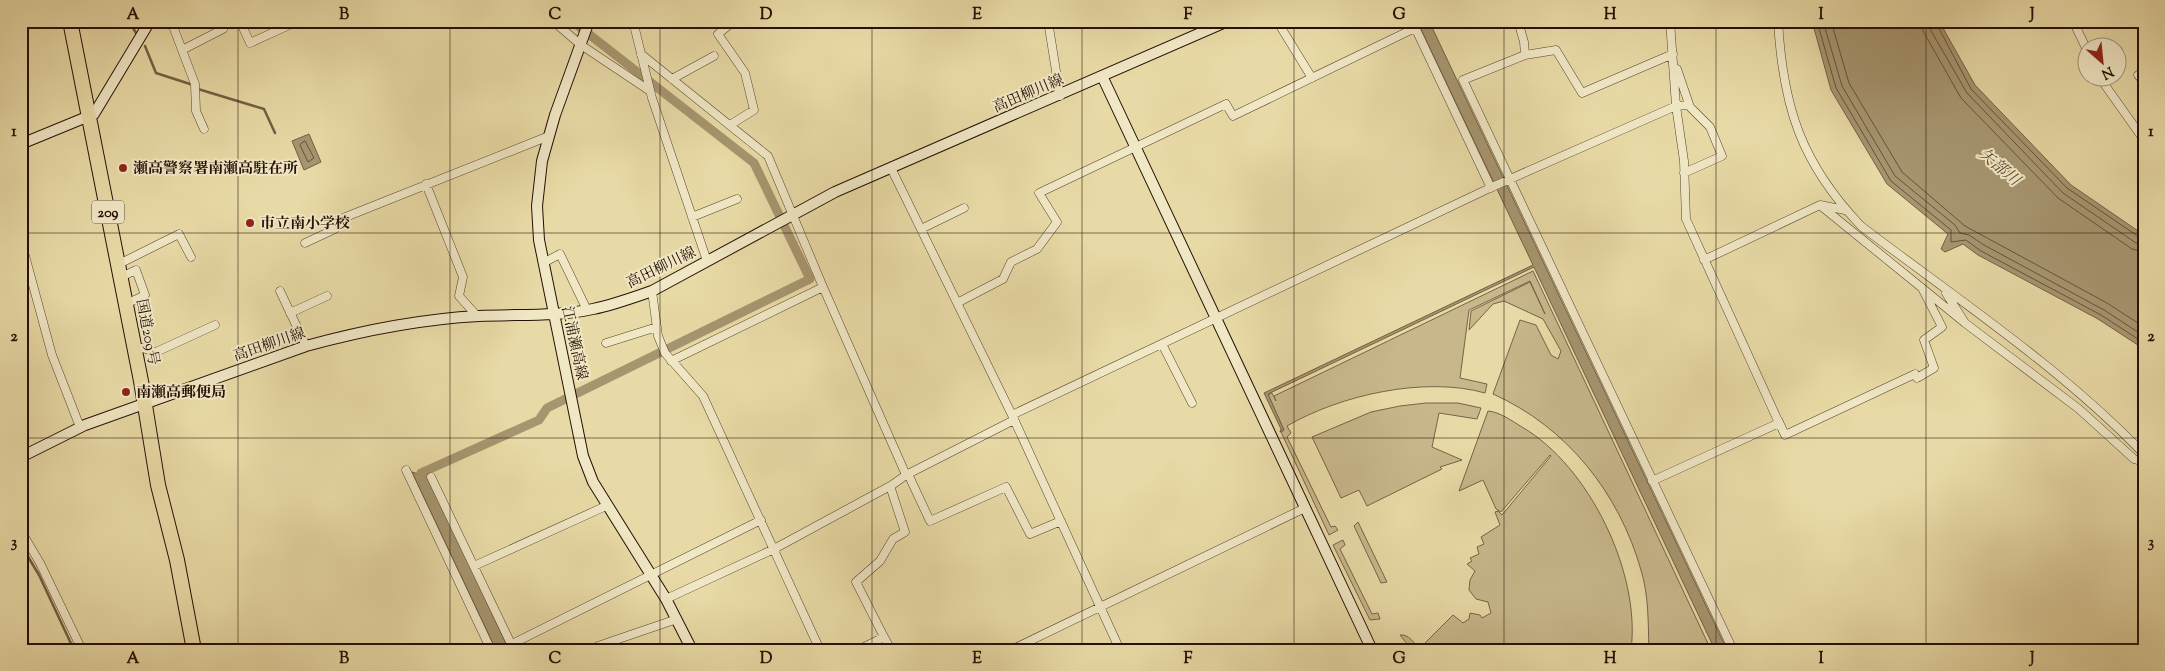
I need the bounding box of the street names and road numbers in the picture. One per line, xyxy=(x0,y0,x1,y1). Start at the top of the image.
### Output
street label: 高田柳川線 xyxy=(990,70,1067,119)
road number: 209 xyxy=(92,200,124,223)
street label: 高田柳川線 xyxy=(623,242,700,294)
street label: 国道209号 xyxy=(130,297,163,367)
street label: 江浦瀬高線 xyxy=(555,304,592,382)
street label: 高田柳川線 xyxy=(231,323,308,368)

